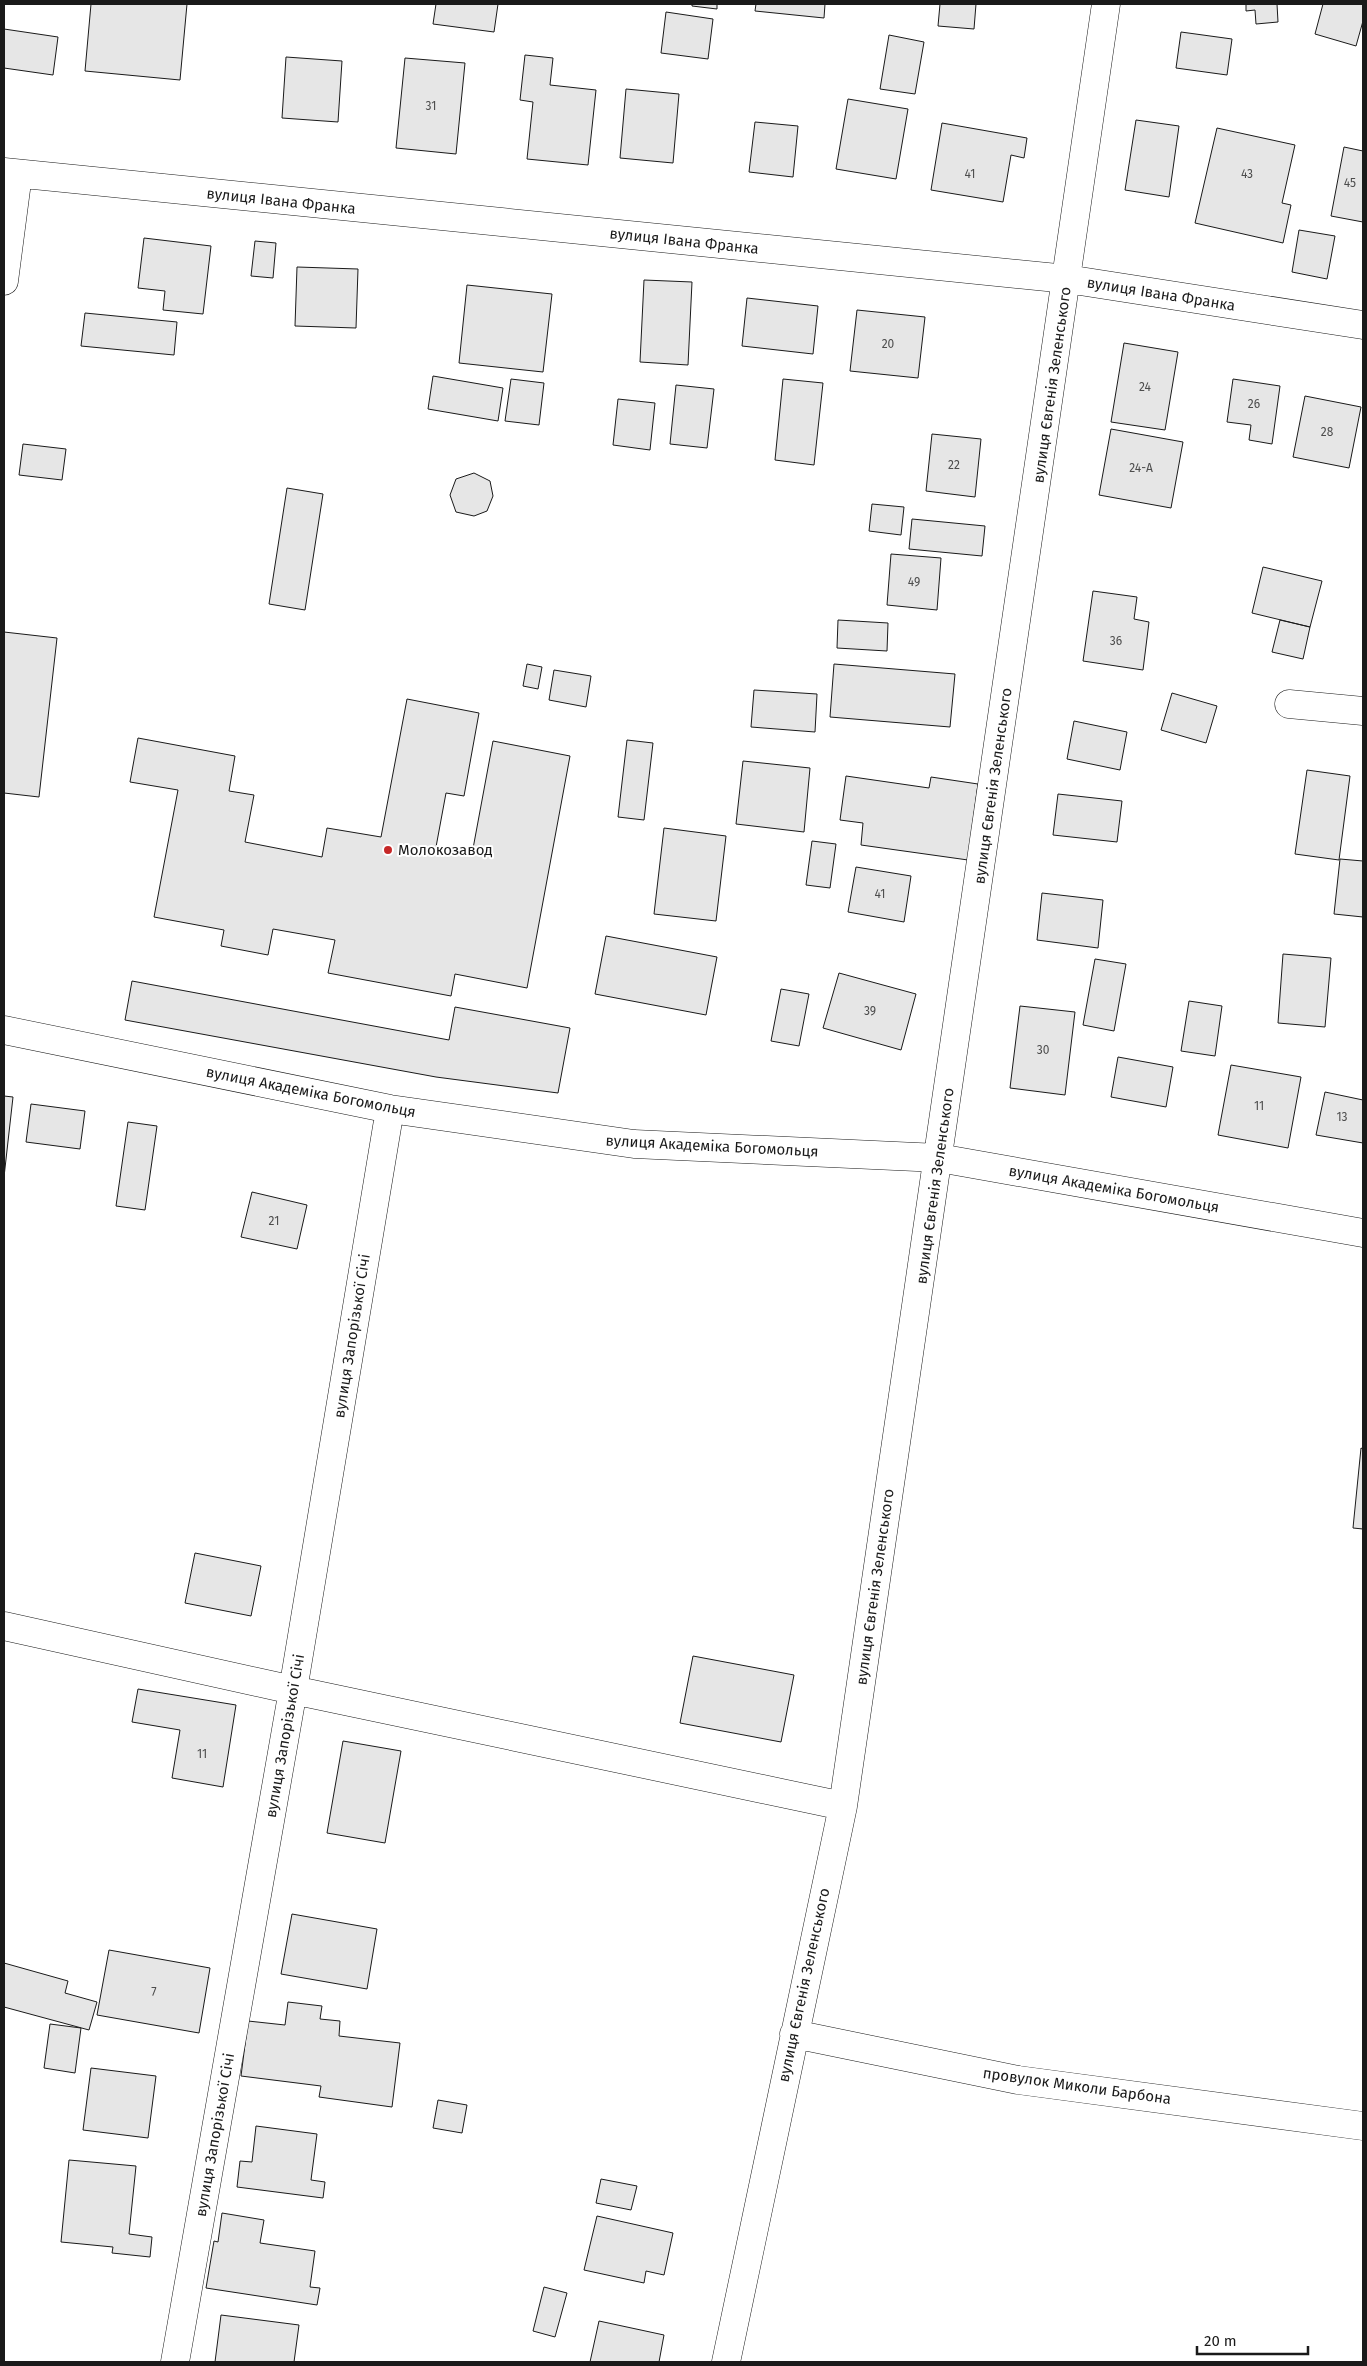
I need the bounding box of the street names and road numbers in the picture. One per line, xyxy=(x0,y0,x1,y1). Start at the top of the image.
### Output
street label: вулиця Івана Франка xyxy=(206,184,356,218)
street label: вулиця Івана Франка xyxy=(609,224,759,258)
street label: вулиця Івана Франка xyxy=(1086,273,1236,315)
street label: вулиця Євгенія Зеленського xyxy=(1029,286,1075,484)
street label: вулиця Євгенія Зеленського xyxy=(970,687,1016,885)
street label: вулиця Академіка Богомольця xyxy=(205,1063,417,1121)
street label: вулиця Євгенія Зеленського xyxy=(912,1087,958,1285)
street label: вулиця Академіка Богомольця xyxy=(605,1131,819,1161)
street label: вулиця Академіка Богомольця xyxy=(1007,1162,1221,1216)
street label: вулиця Запорізької Січі xyxy=(330,1253,374,1419)
street label: вулиця Євгенія Зеленського xyxy=(852,1488,898,1686)
street label: вулиця Запорізької Січі xyxy=(262,1653,308,1819)
street label: вулиця Євгенія Зеленського xyxy=(775,1886,833,2084)
street label: вулиця Запорізької Січі xyxy=(192,2052,238,2218)
street label: провулок Миколи Барбона xyxy=(982,2064,1172,2108)

